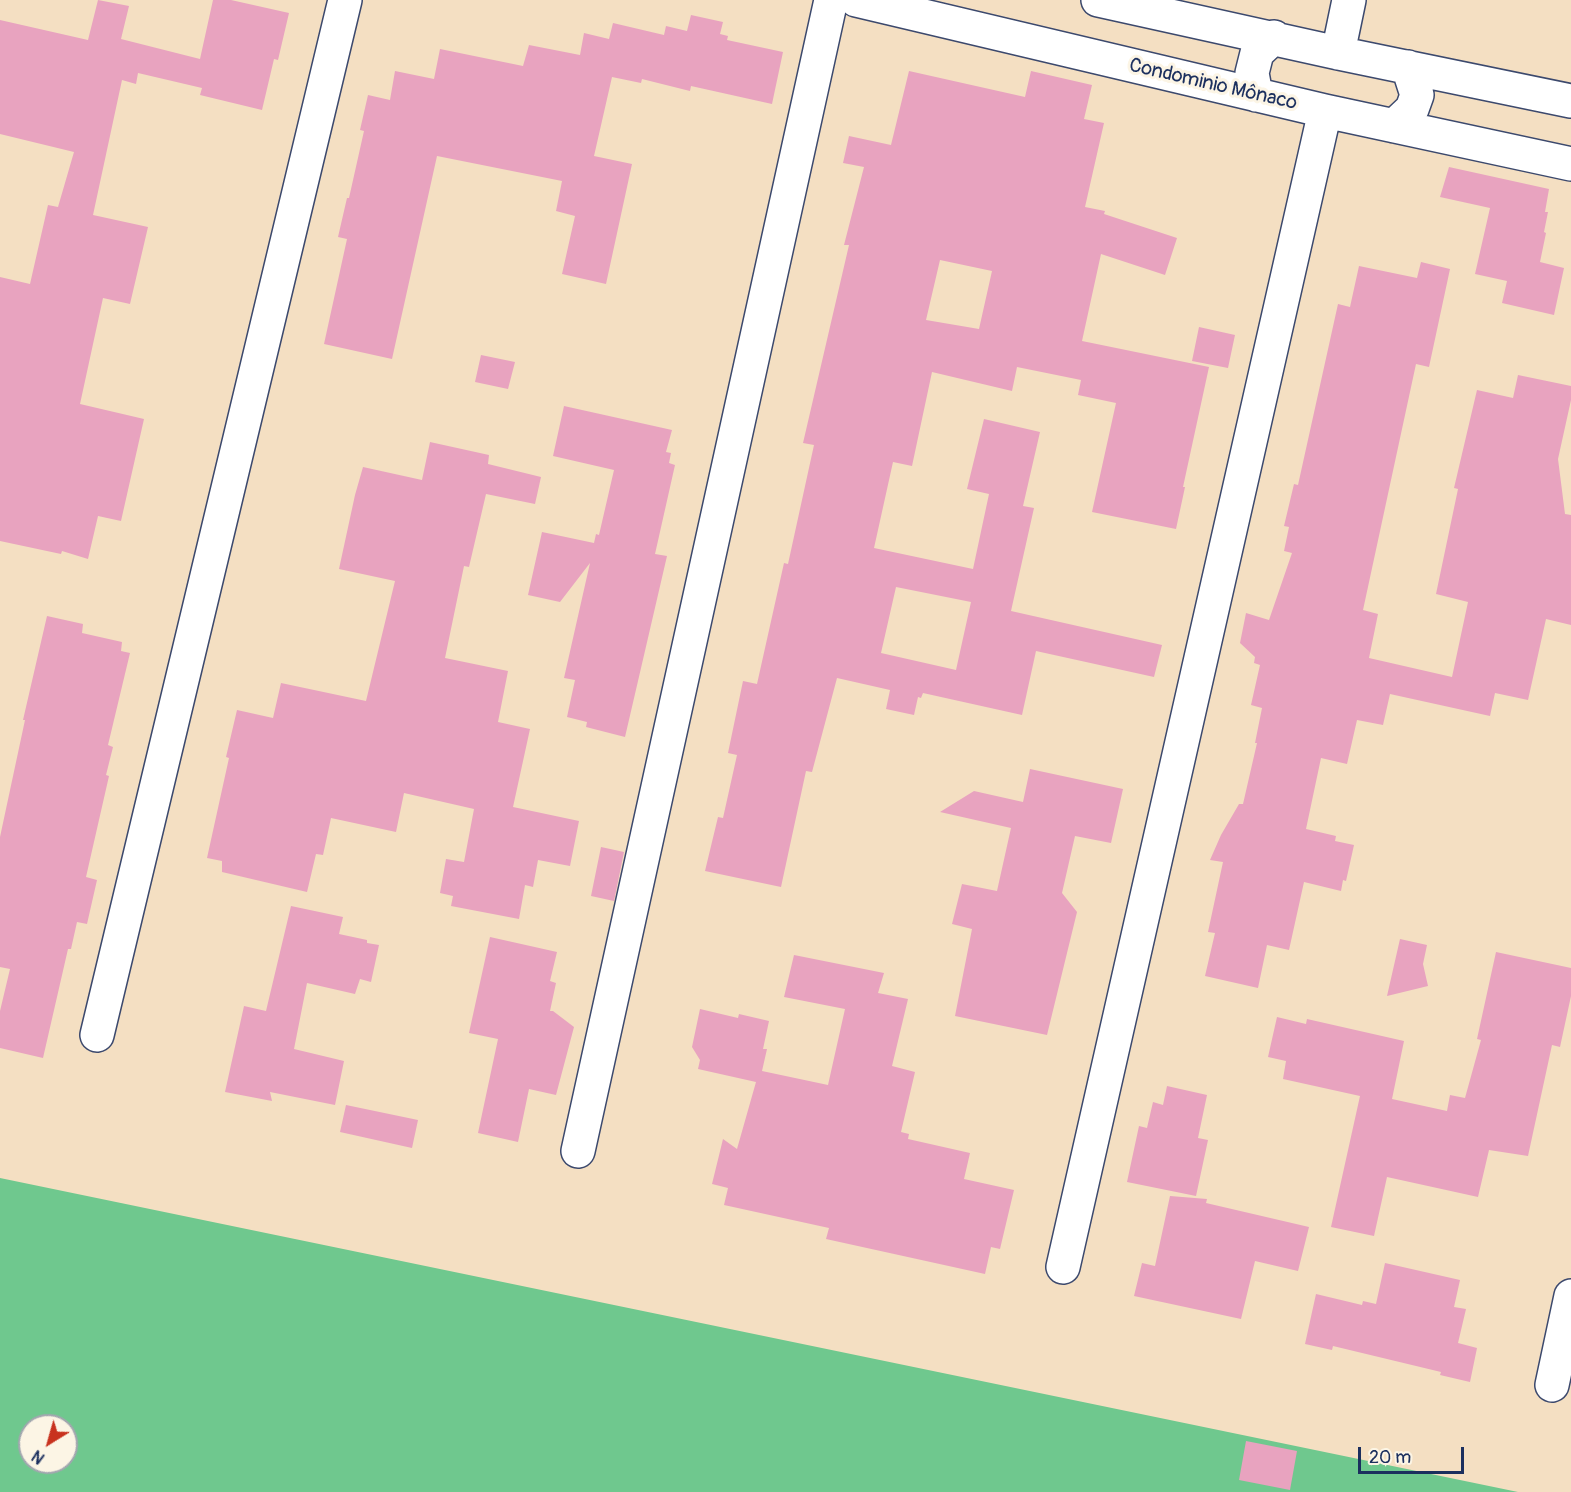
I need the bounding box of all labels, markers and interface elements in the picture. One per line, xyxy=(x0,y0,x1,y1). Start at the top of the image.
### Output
street label: Condominio Mônaco xyxy=(1127,54,1299,116)
north arrow xyxy=(18,1414,78,1474)
scale bar xyxy=(1361,1435,1468,1473)
text: N xyxy=(28,1446,49,1468)
text: 20 m xyxy=(1369,1446,1411,1469)

